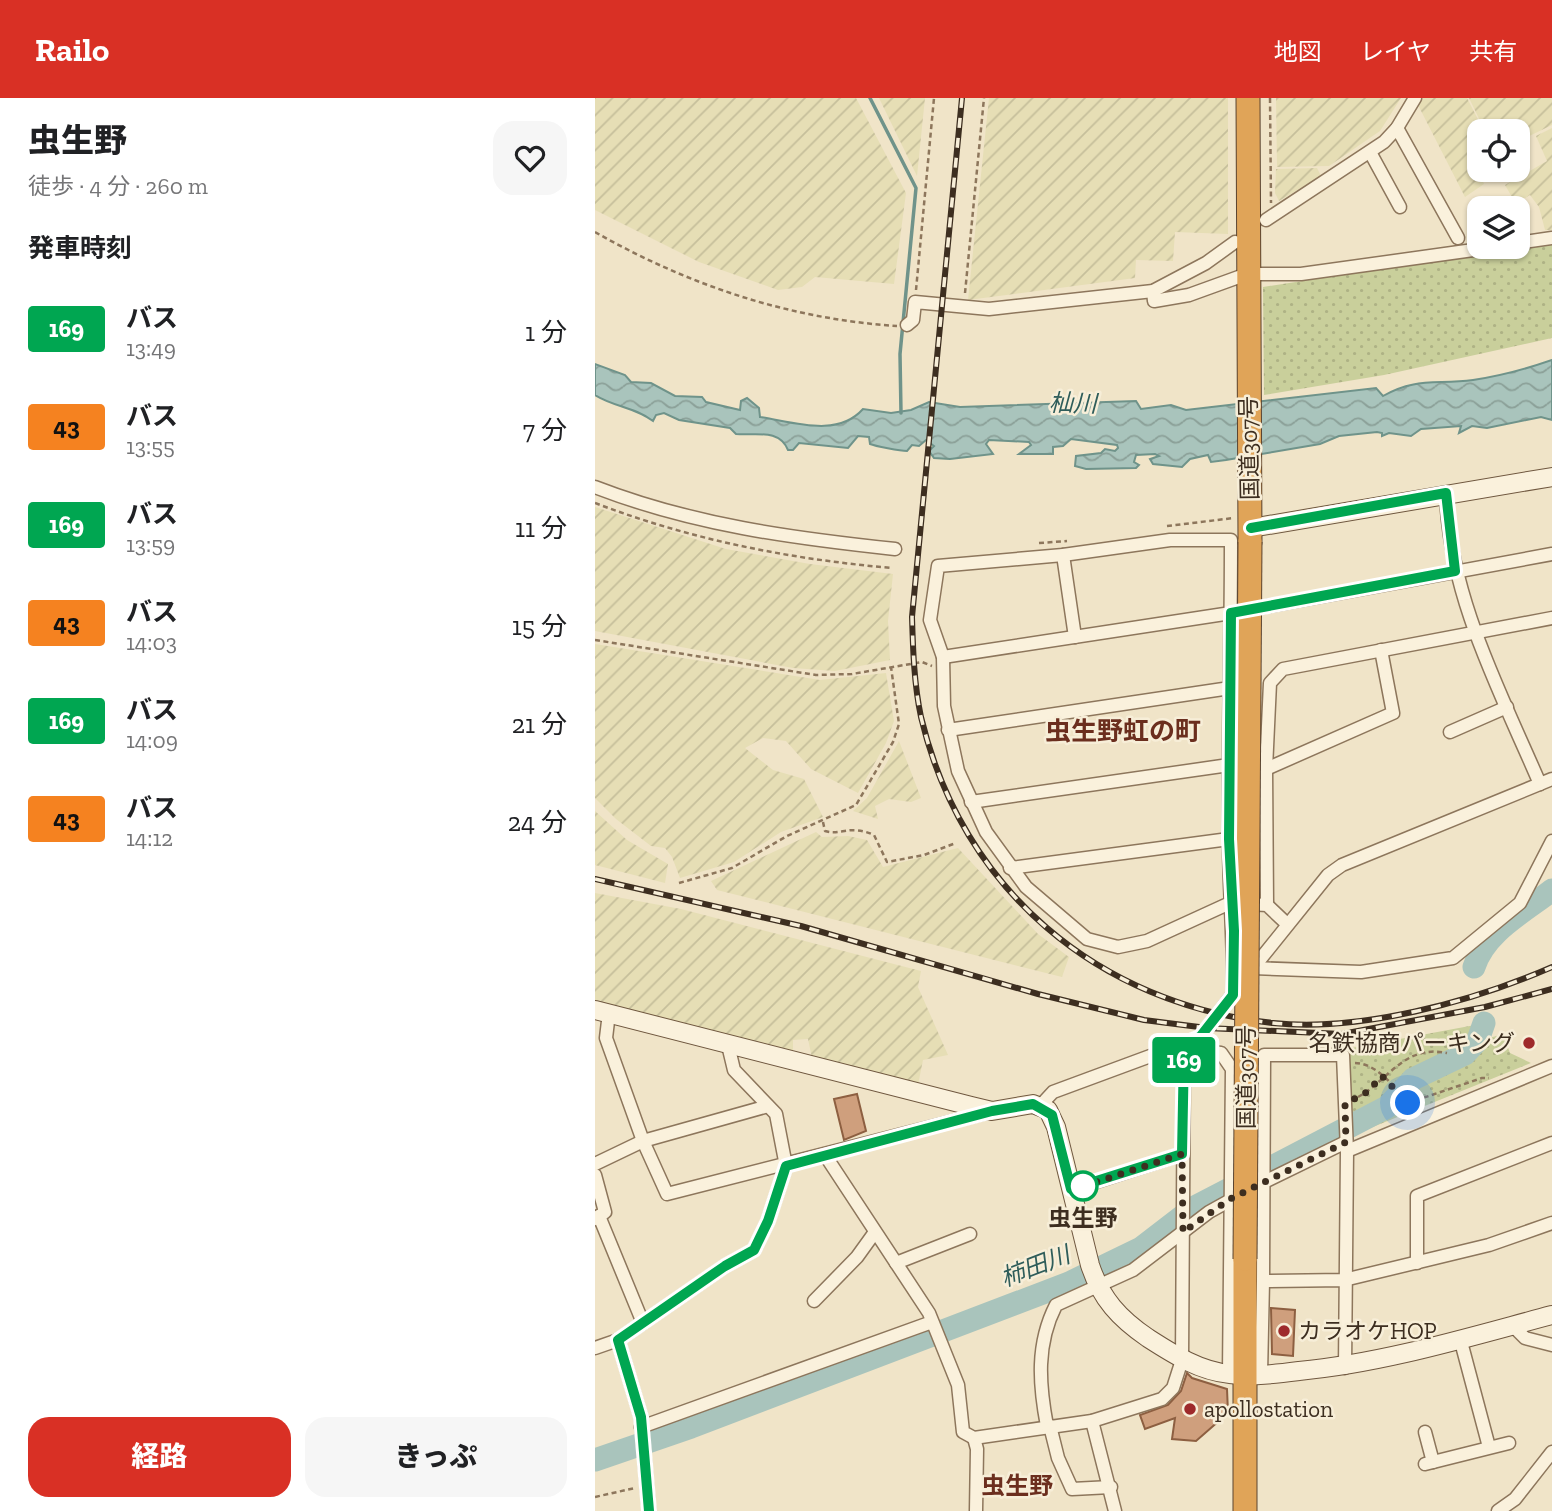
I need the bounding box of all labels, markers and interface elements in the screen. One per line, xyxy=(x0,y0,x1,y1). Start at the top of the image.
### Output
text: Railo xyxy=(35,30,109,69)
text: 地図 xyxy=(1274,37,1322,66)
text: レイヤ xyxy=(1360,37,1431,66)
text: 共有 xyxy=(1469,37,1517,66)
map controls xyxy=(1467,119,1530,259)
button: locate xyxy=(1467,119,1530,182)
text: 虫生野 xyxy=(28,121,127,160)
button: heart xyxy=(493,121,567,195)
text: 徒歩 · 4 分 · 260 m xyxy=(28,172,208,200)
button: layers xyxy=(1467,196,1530,259)
text: 発車時刻 xyxy=(28,232,132,264)
text: バス xyxy=(126,302,178,334)
text: 169 xyxy=(49,314,84,343)
text: 1 分 xyxy=(525,316,567,348)
text: 13:49 xyxy=(126,334,176,362)
water label: 杣川 xyxy=(1049,388,1100,418)
street label: 国道307号 xyxy=(1234,396,1264,500)
text: バス xyxy=(126,400,178,432)
text: 43 xyxy=(53,412,80,441)
text: 7 分 xyxy=(523,414,567,446)
text: 13:55 xyxy=(126,432,175,460)
text: バス xyxy=(126,498,178,530)
text: 169 xyxy=(49,510,84,539)
text: 11 分 xyxy=(515,512,567,544)
text: 13:59 xyxy=(126,530,175,558)
text: バス xyxy=(126,596,178,628)
text: 43 xyxy=(53,608,80,637)
text: 15 分 xyxy=(512,610,567,642)
text: 14:03 xyxy=(126,628,177,656)
text: バス xyxy=(126,694,178,726)
text: 169 xyxy=(49,706,84,735)
text: 21 分 xyxy=(512,708,567,740)
district label: 虫生野虹の町 xyxy=(1045,715,1201,747)
text: 14:09 xyxy=(126,726,178,754)
text: バス xyxy=(126,792,178,824)
text: 43 xyxy=(53,804,80,833)
text: 24 分 xyxy=(508,806,567,838)
text: 14:12 xyxy=(126,824,173,852)
street label: 国道307号 xyxy=(1232,1025,1260,1129)
place label: 名鉄協商パーキング xyxy=(1309,1029,1515,1057)
marker: 名鉄協商パーキング xyxy=(1521,1035,1537,1051)
line badge: 169 xyxy=(1144,1037,1224,1083)
text: 169 xyxy=(1166,1045,1202,1074)
your location xyxy=(1390,1085,1425,1120)
marker: 虫生野 xyxy=(1068,1171,1098,1201)
place label: 虫生野 xyxy=(1049,1204,1118,1232)
water label: 柿田川 xyxy=(996,1238,1077,1292)
place label: カラオケHOP xyxy=(1298,1317,1437,1345)
marker: カラオケHOP xyxy=(1276,1323,1292,1339)
place label: apollostation xyxy=(1204,1395,1333,1423)
marker: apollostation xyxy=(1182,1401,1198,1417)
button: 経路 xyxy=(28,1417,291,1497)
button: きっぷ xyxy=(305,1417,567,1497)
district label: 虫生野 xyxy=(981,1471,1053,1500)

